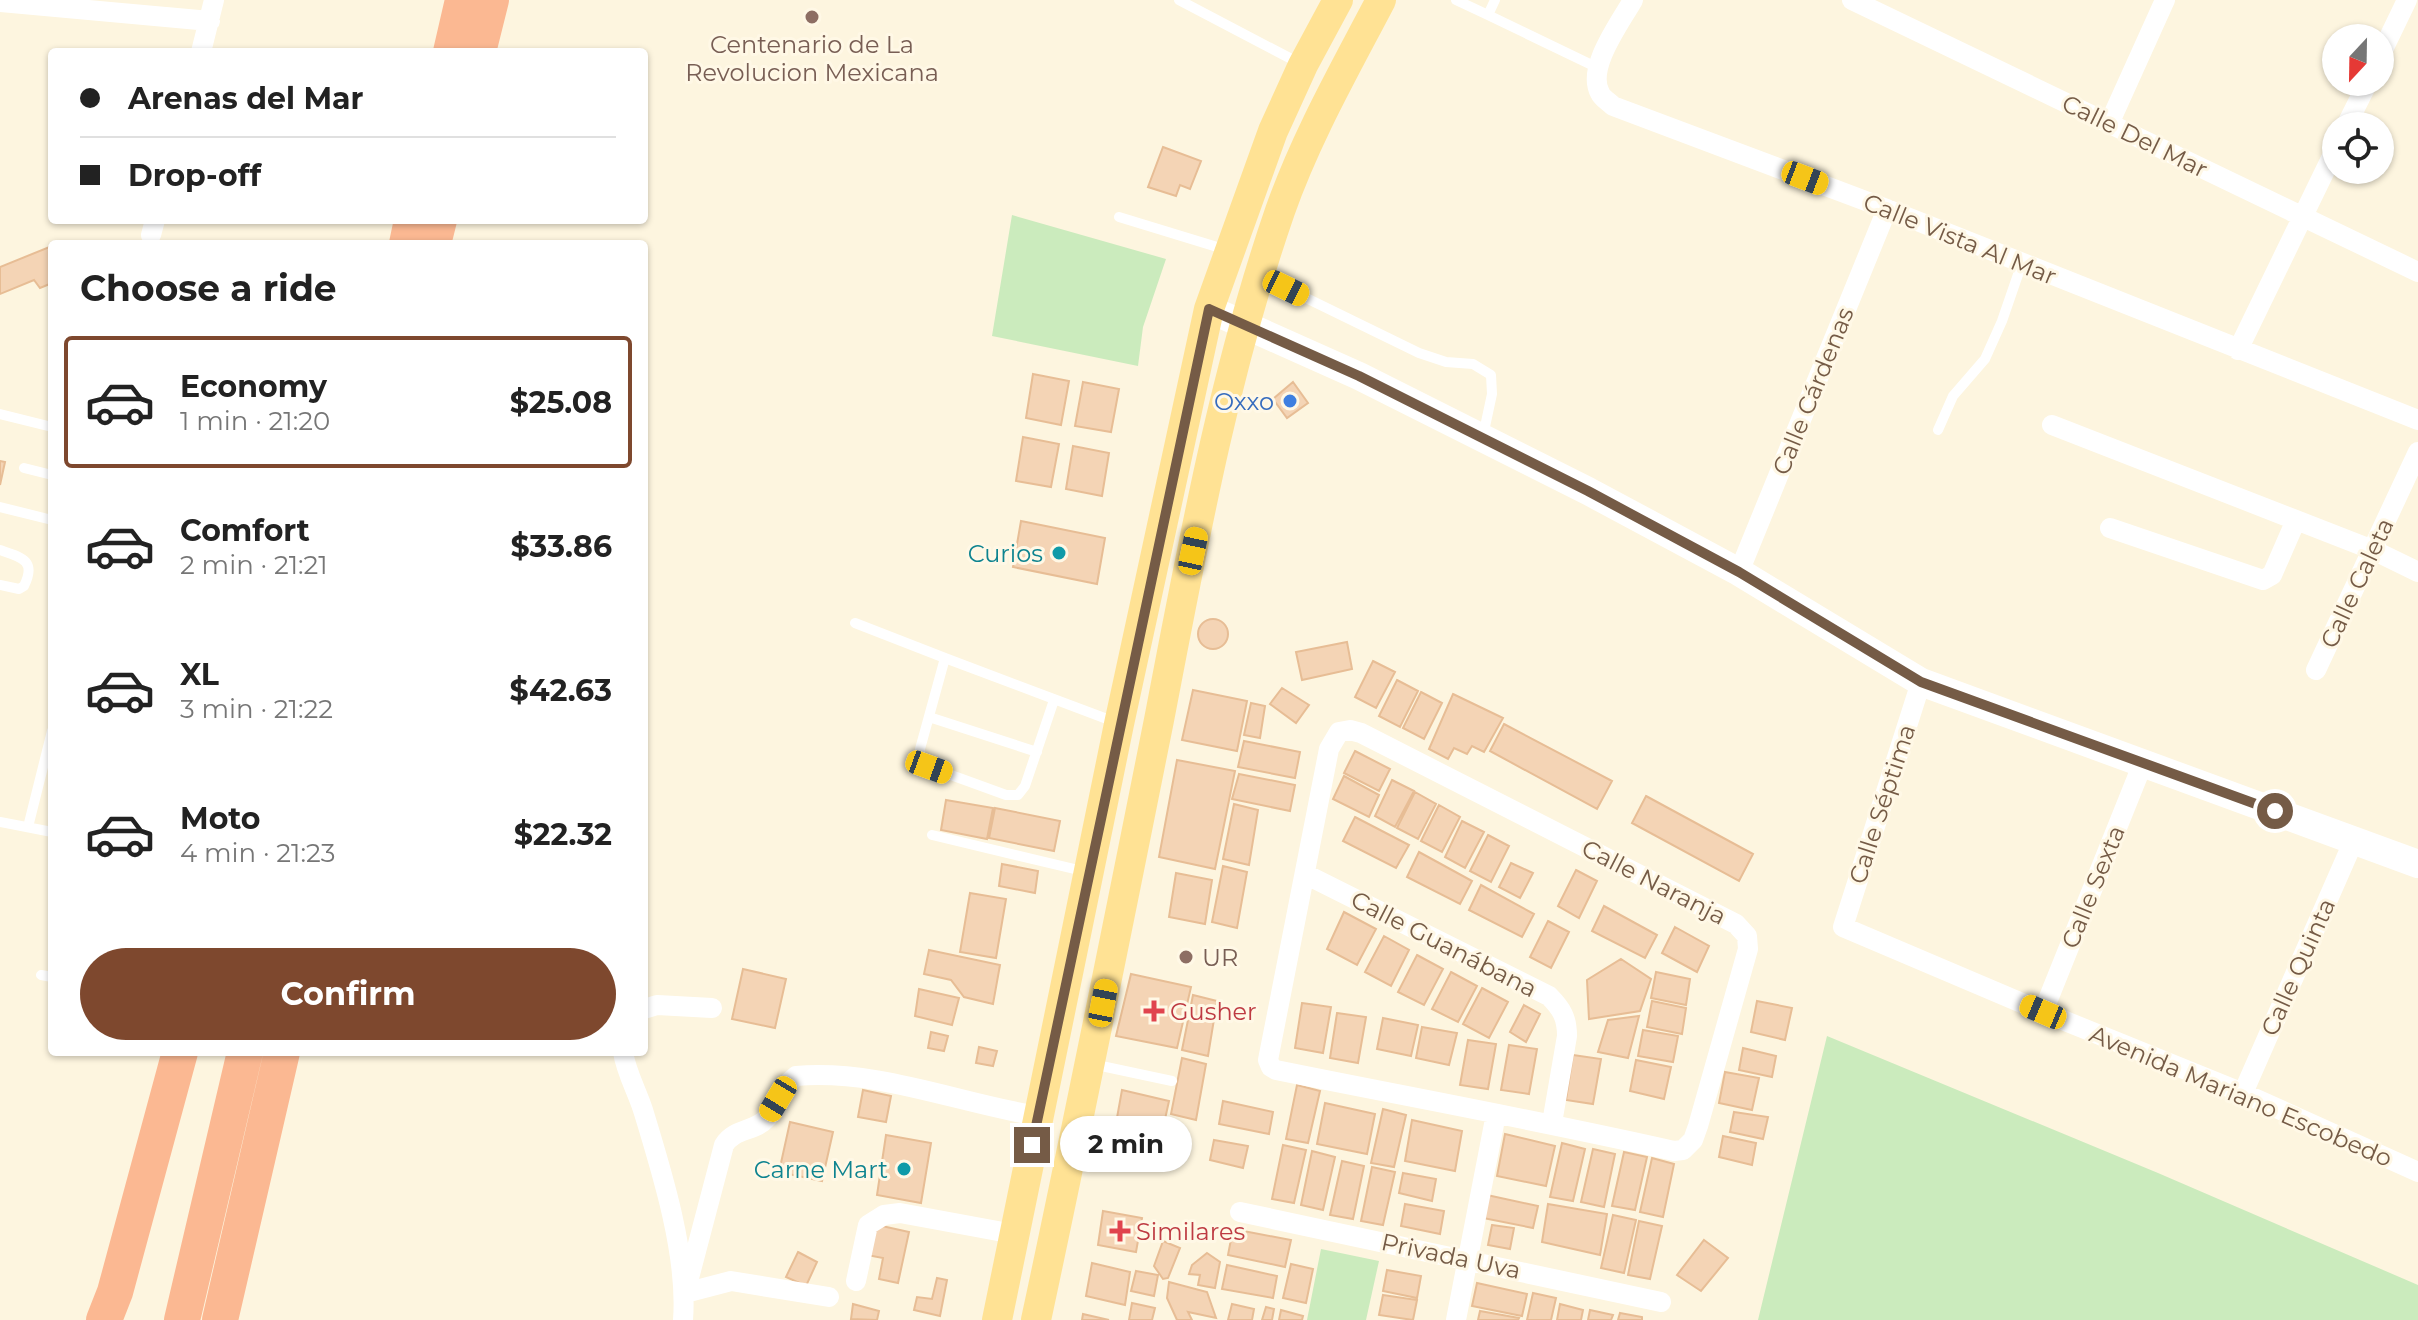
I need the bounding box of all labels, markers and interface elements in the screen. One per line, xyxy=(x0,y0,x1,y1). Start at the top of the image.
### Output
marker: Centenario de La Revolucion Mexicana xyxy=(803,8,821,26)
north arrow xyxy=(2322,24,2394,96)
map controls xyxy=(2322,24,2394,184)
place label: Centenario de La Revolucion Mexicana xyxy=(685,30,939,87)
text: Arenas del Mar xyxy=(128,80,364,117)
street label: Calle Del Mar xyxy=(2057,88,2213,184)
button: locate xyxy=(2322,112,2394,184)
text: Drop-off xyxy=(128,157,261,194)
car xyxy=(1778,158,1832,198)
street label: Calle Vista Al Mar xyxy=(1859,187,2061,291)
text: Choose a ride xyxy=(80,266,337,310)
car xyxy=(1259,267,1313,309)
street label: Calle Cárdenas xyxy=(1766,303,1860,479)
icon: car xyxy=(84,366,156,438)
text: Economy xyxy=(180,368,327,405)
text: $25.08 xyxy=(510,384,612,421)
place label: Oxxo xyxy=(1214,387,1274,416)
marker: Oxxo xyxy=(1281,392,1299,410)
text: 1 min · 21:20 xyxy=(180,405,330,437)
icon: car xyxy=(84,510,156,582)
text: Comfort xyxy=(180,512,310,549)
street label: Calle Caleta xyxy=(2314,513,2400,653)
car xyxy=(1176,525,1210,577)
text: $33.86 xyxy=(511,528,612,565)
place label: Curios xyxy=(968,539,1043,568)
marker: Curios xyxy=(1050,544,1068,562)
text: 2 min · 21:21 xyxy=(180,549,328,581)
icon: car xyxy=(84,654,156,726)
text: XL xyxy=(180,656,219,693)
text: $42.63 xyxy=(510,672,612,709)
text: 3 min · 21:22 xyxy=(180,693,333,725)
street label: Calle Séptima xyxy=(1843,721,1921,887)
car xyxy=(902,748,956,786)
route start xyxy=(2257,793,2293,829)
icon: car xyxy=(84,798,156,870)
text: Moto xyxy=(180,800,261,837)
text: $22.32 xyxy=(514,816,612,853)
street label: Calle Sexta xyxy=(2055,821,2131,953)
street label: Calle Naranja xyxy=(1577,833,1731,931)
text: 4 min · 21:23 xyxy=(180,837,335,869)
street label: Calle Guanábana xyxy=(1346,885,1542,1003)
street label: Calle Quinta xyxy=(2255,894,2341,1040)
place label: UR xyxy=(1202,943,1238,972)
button: Confirm xyxy=(80,948,616,1040)
marker: UR xyxy=(1177,948,1195,966)
car xyxy=(1087,977,1119,1029)
car xyxy=(2016,992,2070,1032)
place label: Gusher xyxy=(1170,997,1257,1026)
marker: Gusher xyxy=(1145,1002,1163,1020)
street label: Avenida Mariano Escobedo xyxy=(2085,1019,2397,1173)
car xyxy=(755,1072,801,1126)
callout: 2 min xyxy=(1060,1117,1192,1173)
route end xyxy=(1014,1127,1050,1163)
text: 2 min xyxy=(1088,1128,1164,1160)
place label: Carne Mart xyxy=(754,1155,888,1184)
marker: Carne Mart xyxy=(895,1160,913,1178)
place label: Similares xyxy=(1136,1217,1245,1246)
marker: Similares xyxy=(1111,1222,1129,1240)
street label: Privada Uva xyxy=(1379,1227,1523,1285)

